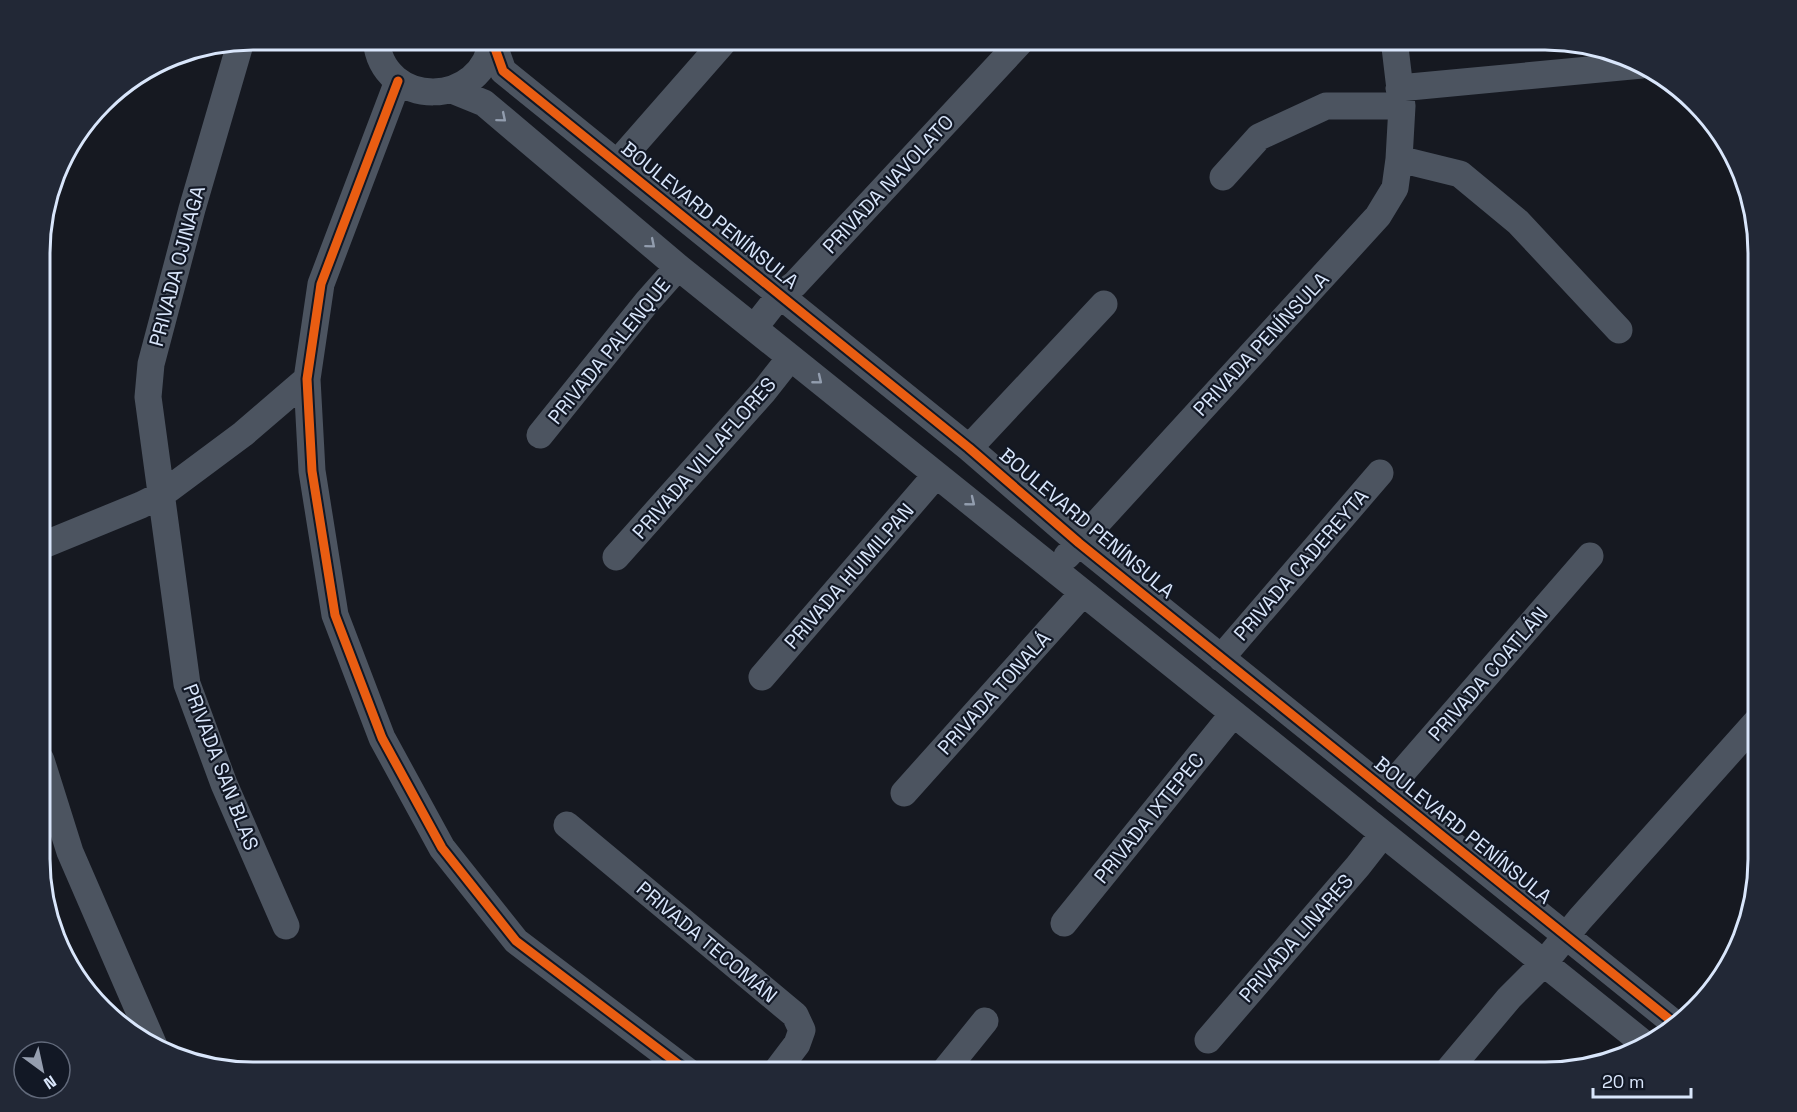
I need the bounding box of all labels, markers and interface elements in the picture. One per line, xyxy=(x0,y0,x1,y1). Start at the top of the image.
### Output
street label: PRIVADA NAVOLATO xyxy=(817,109,959,259)
one-way arrow xyxy=(495,111,506,122)
street label: BOULEVARD PENÍNSULA xyxy=(616,135,804,295)
street label: PRIVADA OJINAGA xyxy=(143,182,211,349)
one-way arrow xyxy=(644,237,655,248)
street label: PRIVADA PENÍNSULA xyxy=(1187,266,1335,422)
street label: PRIVADA PALENQUE xyxy=(542,273,676,429)
street label: PRIVADA VILLAFLORES xyxy=(627,372,781,544)
one-way arrow xyxy=(812,373,823,384)
street label: BOULEVARD PENÍNSULA xyxy=(994,442,1180,604)
street label: PRIVADA CADEREYTA xyxy=(1228,483,1374,646)
one-way arrow xyxy=(964,495,975,506)
street label: PRIVADA HUIMILPAN xyxy=(778,498,920,654)
street label: PRIVADA COATLÁN xyxy=(1423,601,1553,747)
street label: PRIVADA TONALÁ xyxy=(932,626,1057,760)
street label: PRIVADA SAN BLAS xyxy=(177,680,265,854)
street label: PRIVADA IXTEPEC xyxy=(1088,747,1210,889)
street label: BOULEVARD PENÍNSULA xyxy=(1369,750,1557,910)
street label: PRIVADA LINARES xyxy=(1233,868,1359,1008)
street label: PRIVADA TECOMÁN xyxy=(631,876,783,1008)
north arrow xyxy=(12,1040,72,1100)
scale bar xyxy=(1593,1061,1690,1099)
text: N xyxy=(40,1070,60,1094)
text: 20 m xyxy=(1602,1070,1645,1093)

